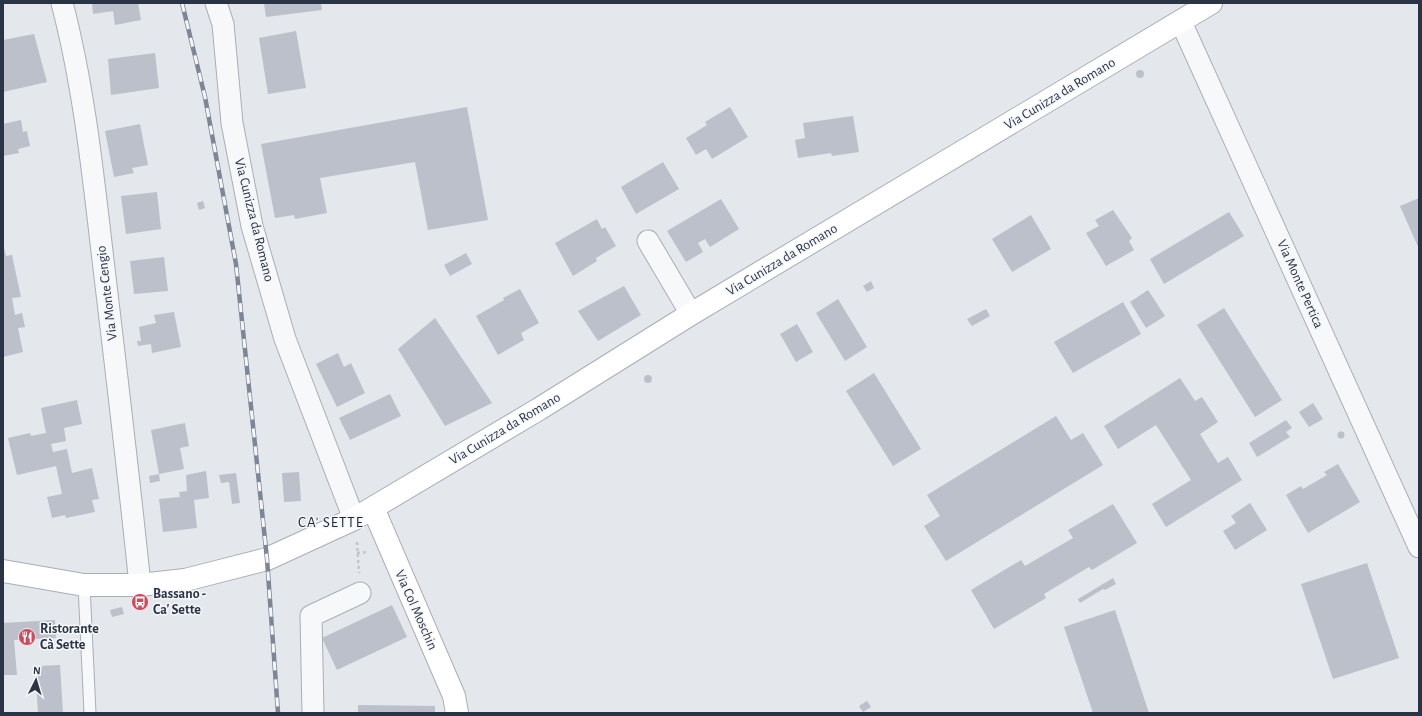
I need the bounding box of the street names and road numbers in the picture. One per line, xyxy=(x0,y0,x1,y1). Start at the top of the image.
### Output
street label: Via Cunizza da Romano xyxy=(1002,55,1118,133)
street label: Via Cunizza da Romano xyxy=(232,157,276,283)
street label: Via Cunizza da Romano xyxy=(724,221,840,299)
street label: Via Monte Pertica xyxy=(1274,238,1326,331)
street label: Via Monte Cengio xyxy=(94,245,120,341)
street label: Via Cunizza da Romano xyxy=(447,390,563,468)
street label: Via Col Moschin xyxy=(392,568,440,652)

